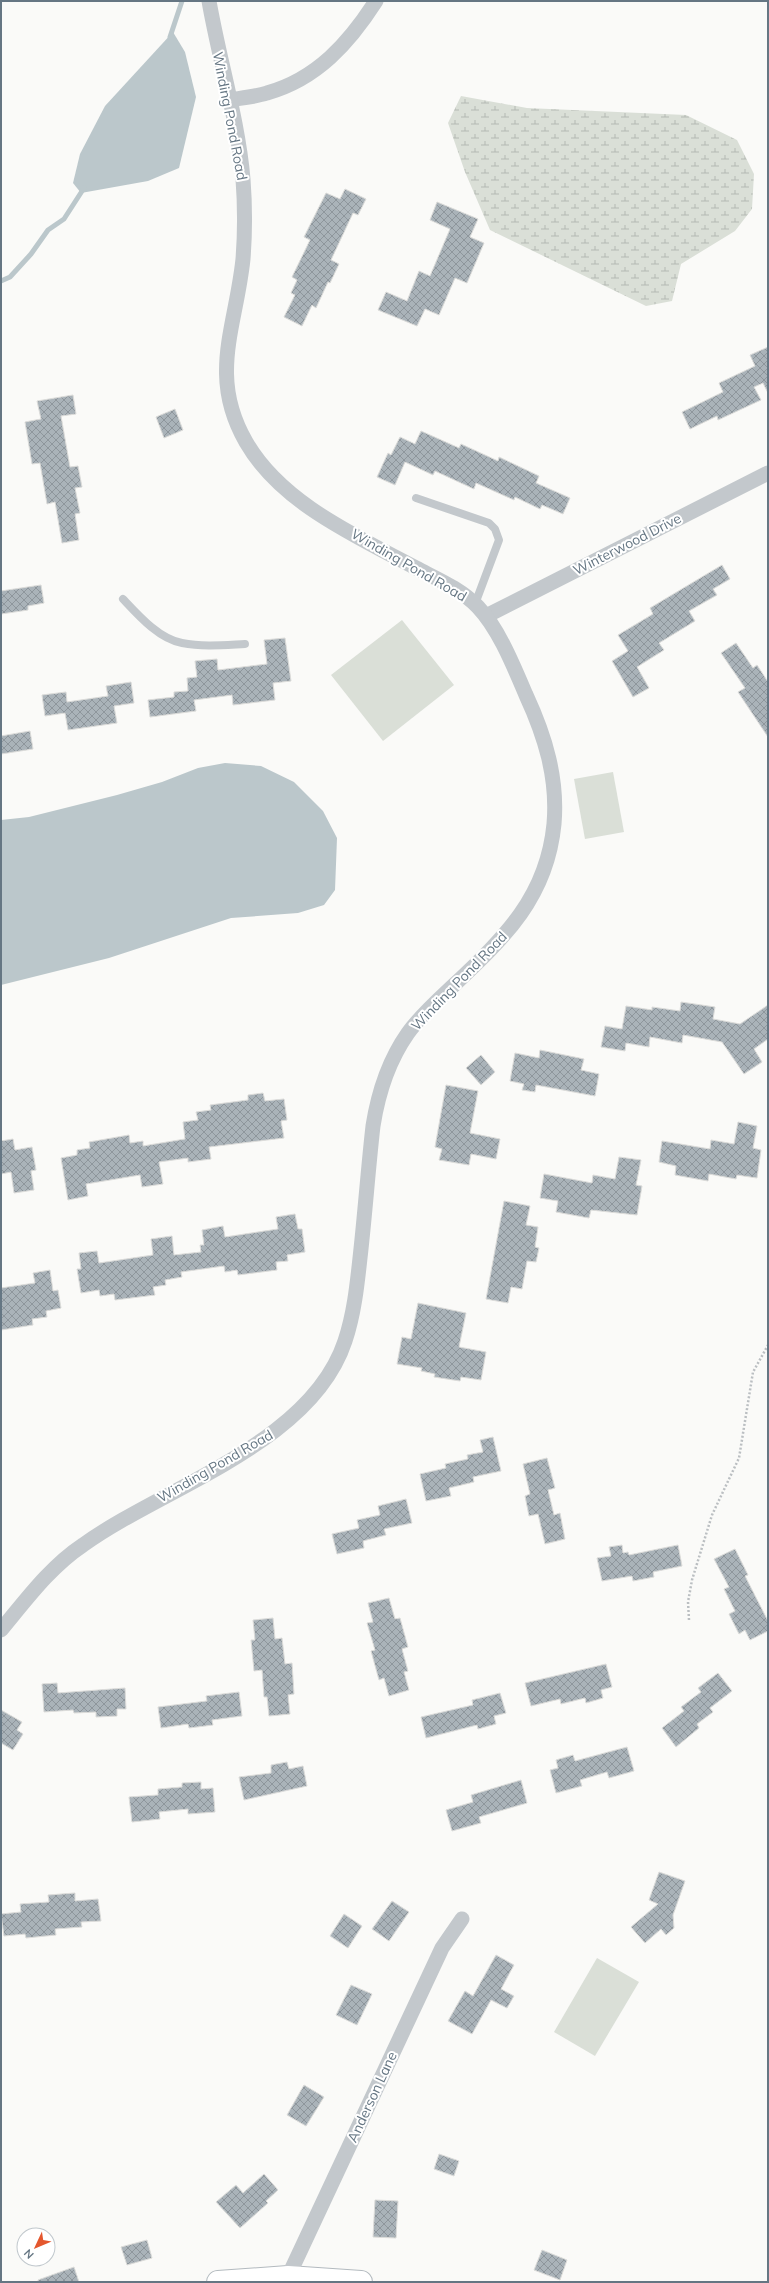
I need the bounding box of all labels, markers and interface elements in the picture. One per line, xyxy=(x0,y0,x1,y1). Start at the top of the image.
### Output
street label: Winding Pond Road xyxy=(209,50,251,182)
street label: Winterwood Drive xyxy=(570,509,684,579)
street label: Winding Pond Road xyxy=(348,525,470,605)
street label: Winding Pond Road xyxy=(407,928,511,1034)
street label: Winding Pond Road xyxy=(154,1426,276,1506)
street label: Anderson Lane xyxy=(343,2049,401,2145)
north arrow xyxy=(16,2227,56,2267)
text: N xyxy=(21,2246,37,2262)

